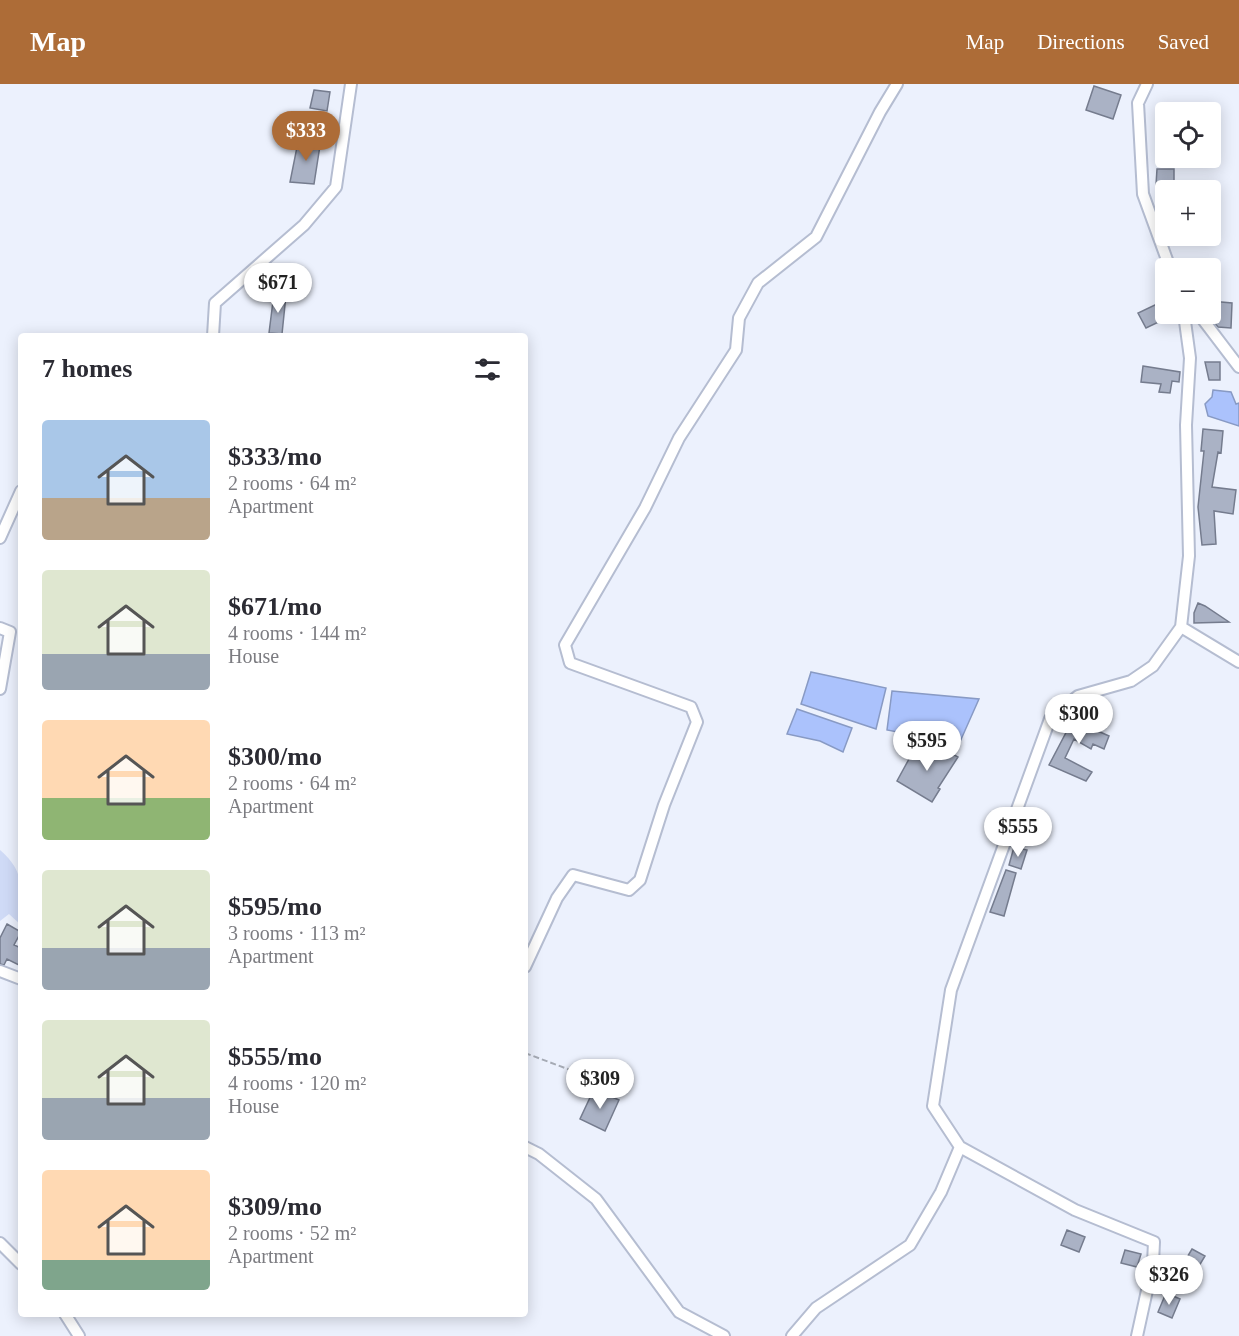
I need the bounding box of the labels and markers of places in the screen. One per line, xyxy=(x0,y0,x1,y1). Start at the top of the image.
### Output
pin: $333 xyxy=(270,111,342,162)
pin: $671 xyxy=(242,263,314,314)
pin: $300 xyxy=(1043,694,1115,745)
pin: $595 xyxy=(891,721,963,772)
pin: $555 xyxy=(982,807,1054,858)
pin: $309 xyxy=(564,1059,636,1110)
pin: $326 xyxy=(1133,1255,1205,1306)

